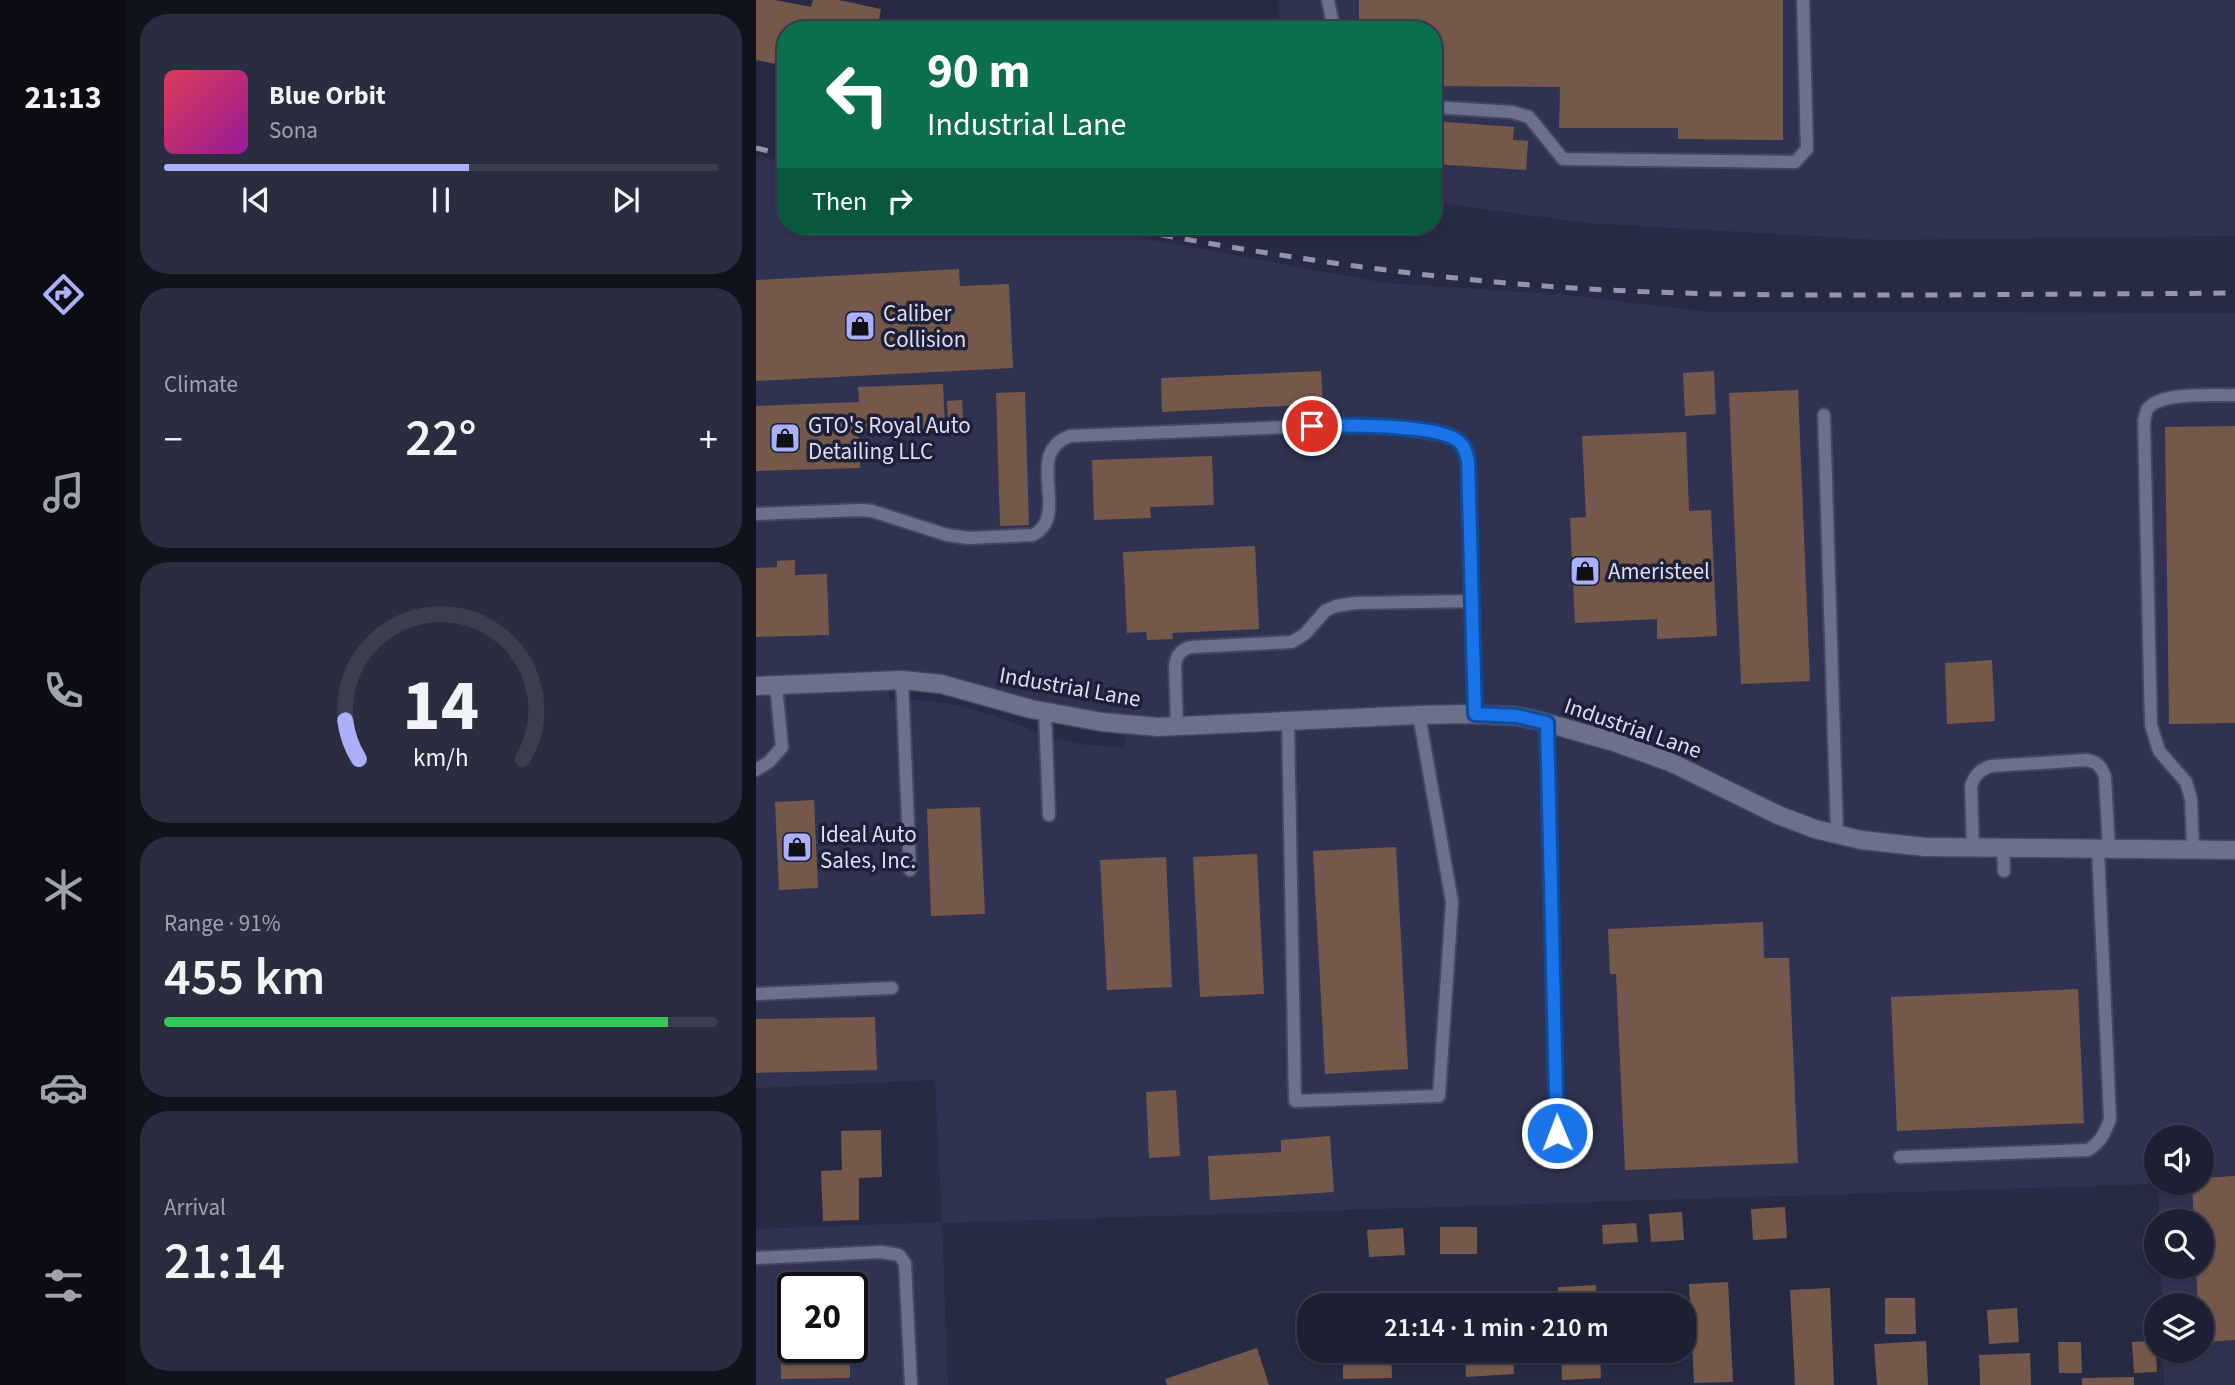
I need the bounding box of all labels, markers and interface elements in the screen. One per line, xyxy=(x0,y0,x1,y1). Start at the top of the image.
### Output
text: 90 m xyxy=(927,37,1031,107)
icon: left xyxy=(812,49,903,140)
text: 21:13 xyxy=(24,75,102,121)
text: Blue Orbit xyxy=(269,77,386,114)
text: Industrial Lane xyxy=(927,102,1126,148)
text: Sona xyxy=(269,114,318,147)
icon: previous xyxy=(237,181,275,219)
icon: pause xyxy=(422,181,460,219)
icon: next xyxy=(607,181,645,219)
icon: right xyxy=(881,182,919,220)
text: Then xyxy=(812,183,867,220)
icon: directions xyxy=(39,270,88,319)
place label: Caliber Collision xyxy=(883,297,966,356)
shop icon: Caliber Collision xyxy=(843,309,877,343)
text: Climate xyxy=(164,368,238,401)
pin xyxy=(1282,396,1342,456)
text: 22° xyxy=(405,402,477,476)
icon: arrive xyxy=(1293,407,1331,445)
place label: GTO's Royal Auto Detailing LLC xyxy=(808,409,971,468)
text: − xyxy=(164,413,183,467)
text: + xyxy=(699,413,718,467)
shop icon: GTO's Royal Auto Detailing LLC xyxy=(768,421,802,455)
icon: music xyxy=(39,468,88,517)
shop icon: Ameristeel xyxy=(1568,554,1602,588)
place label: Ameristeel xyxy=(1608,555,1710,588)
text: 14 xyxy=(403,654,479,758)
street label: Industrial Lane xyxy=(997,658,1143,716)
icon: phone xyxy=(39,666,88,715)
street label: Industrial Lane xyxy=(1560,689,1706,767)
text: km/h xyxy=(413,739,469,775)
place label: Ideal Auto Sales, Inc. xyxy=(820,818,917,877)
shop icon: Ideal Auto Sales, Inc. xyxy=(780,830,814,864)
icon: climate xyxy=(39,865,88,914)
text: Range · 91% xyxy=(164,907,281,940)
text: 455 km xyxy=(164,941,325,1015)
icon: car xyxy=(39,1063,88,1112)
position arrow xyxy=(1520,1096,1594,1170)
map controls xyxy=(2144,1125,2214,1363)
button: sound xyxy=(2144,1125,2214,1195)
text: Arrival xyxy=(164,1191,226,1224)
button: search xyxy=(2144,1209,2214,1279)
text: 21:14 xyxy=(164,1225,285,1299)
icon: filters xyxy=(39,1261,88,1310)
speed limit sign: 20 xyxy=(777,1272,868,1363)
button: layers xyxy=(2144,1293,2214,1363)
text: 21:14 · 1 min · 210 m xyxy=(1384,1309,1609,1346)

